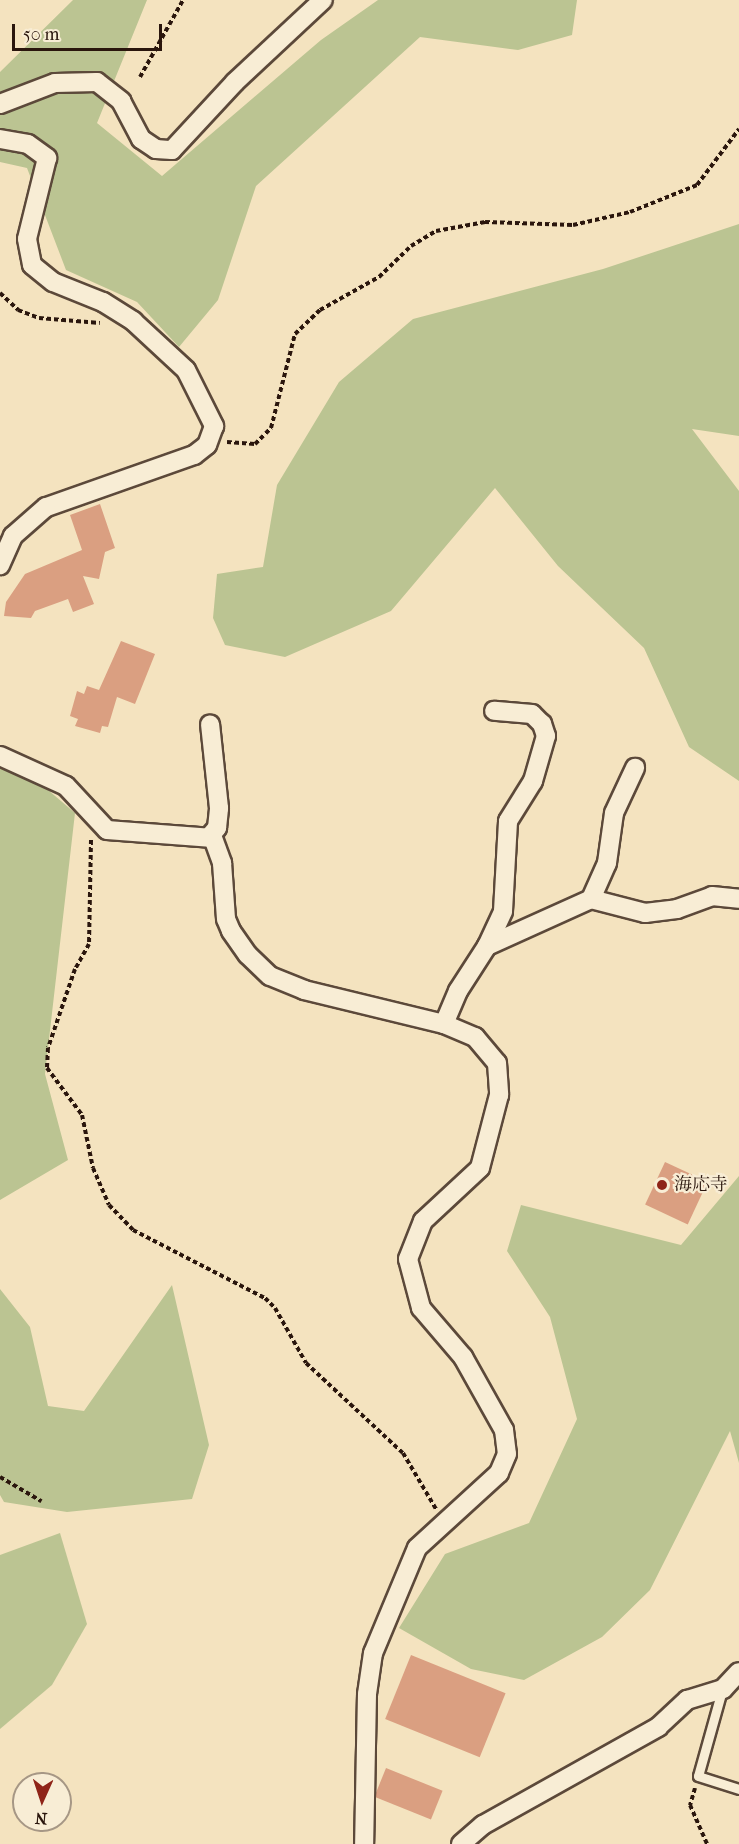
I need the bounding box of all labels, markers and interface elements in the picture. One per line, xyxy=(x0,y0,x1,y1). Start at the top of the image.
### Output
scale bar xyxy=(15,12,165,50)
text: 50 m xyxy=(23,24,59,45)
place label: 海応寺 xyxy=(674,1174,728,1196)
marker: 海応寺 xyxy=(655,1178,669,1192)
north arrow xyxy=(12,1772,72,1832)
text: N xyxy=(35,1809,48,1828)

